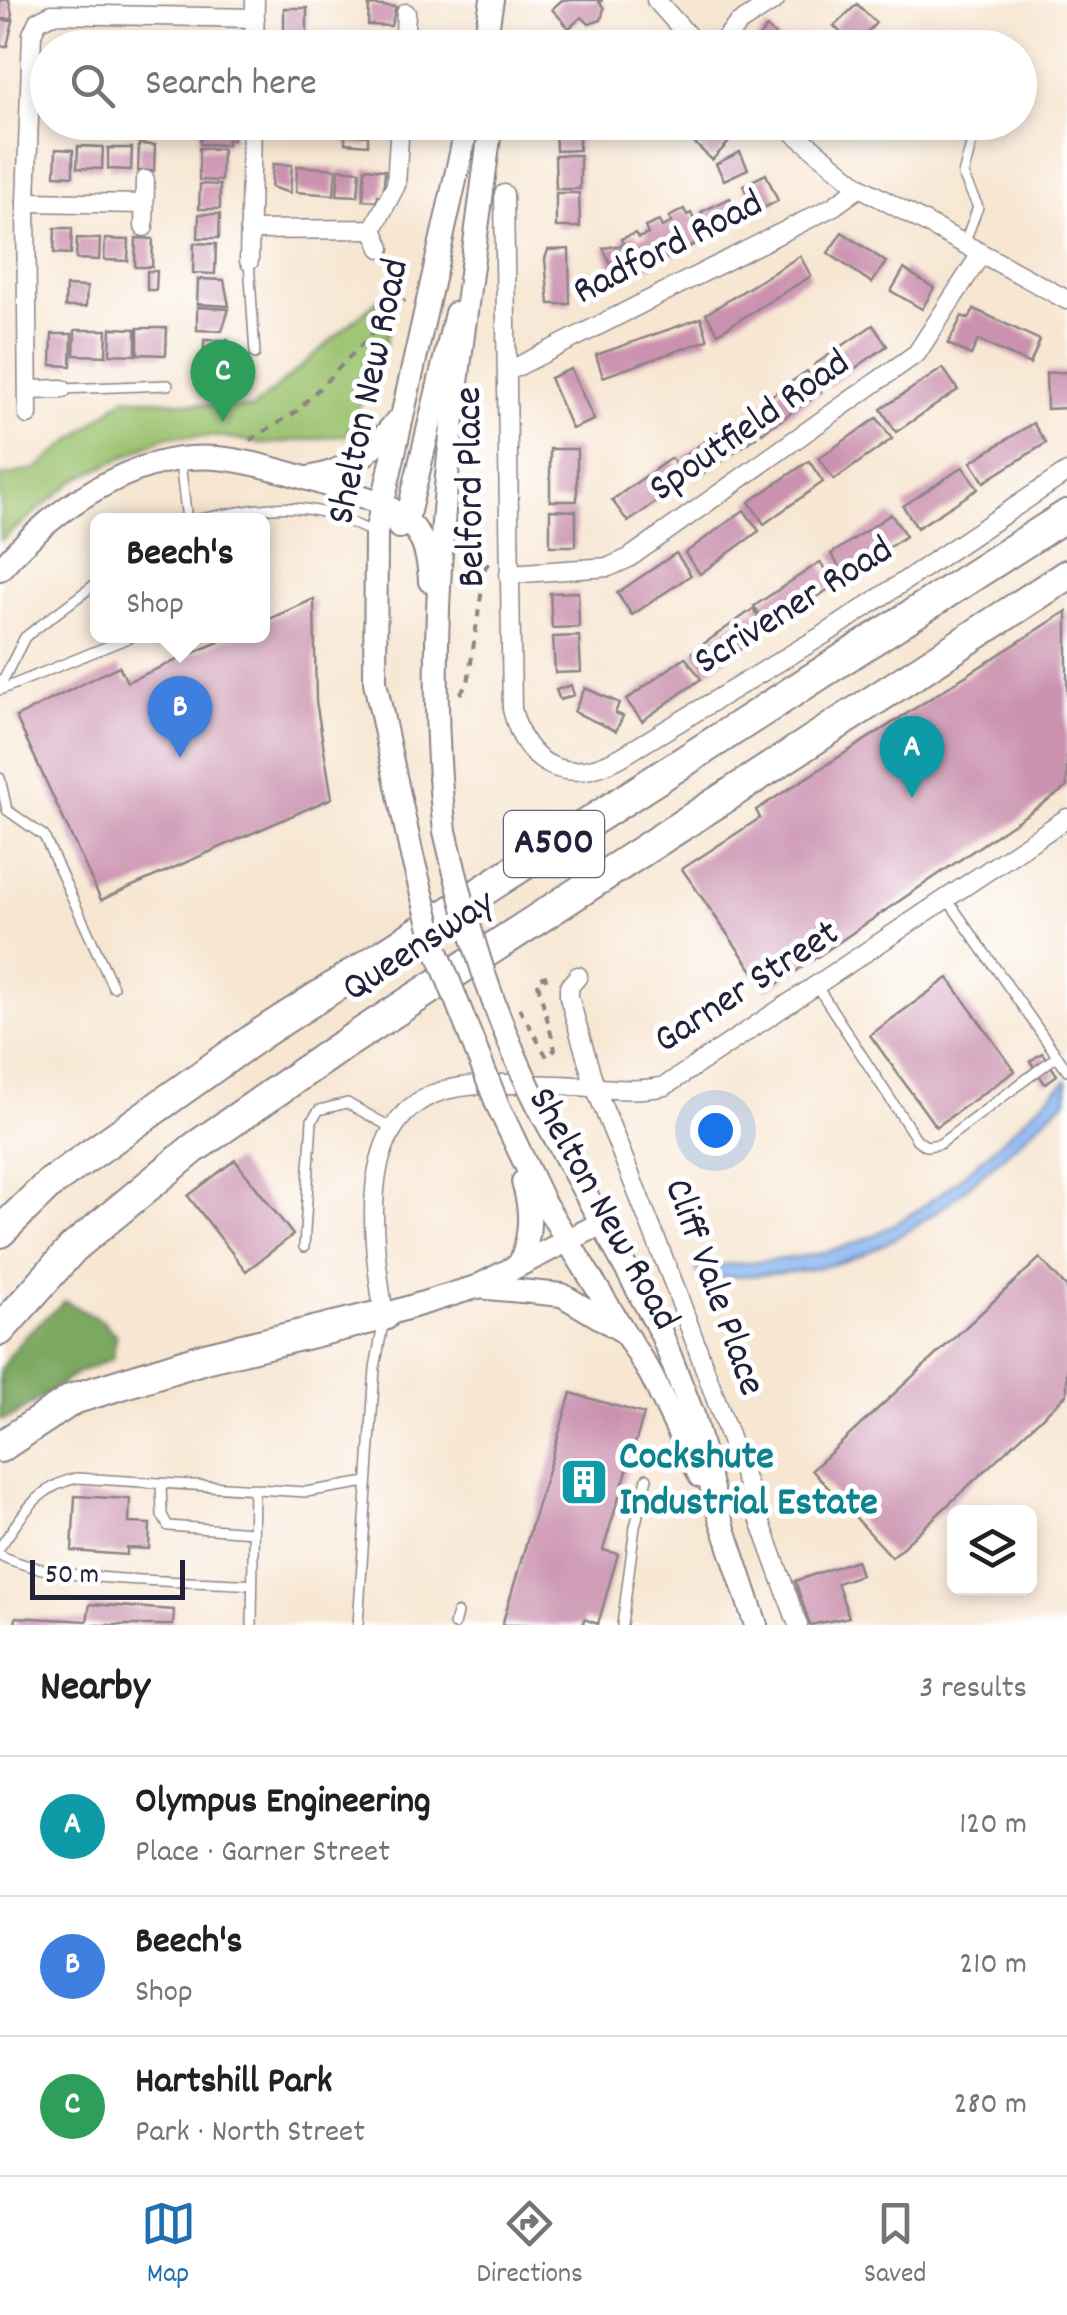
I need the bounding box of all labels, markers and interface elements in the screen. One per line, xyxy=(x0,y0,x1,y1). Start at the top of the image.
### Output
search box xyxy=(30,30,1037,140)
icon: search xyxy=(65,58,120,113)
text: Search here xyxy=(145,58,317,113)
street label: Radford Road xyxy=(564,178,774,322)
street label: Shelton New Road xyxy=(315,254,427,530)
street label: Spoutfield Road xyxy=(639,337,863,519)
pin: C xyxy=(190,340,256,422)
street label: Belford Place xyxy=(443,386,503,588)
popup xyxy=(90,513,270,643)
street label: Scrivener Road xyxy=(684,524,906,692)
text: Beech's xyxy=(126,528,234,583)
text: Shop xyxy=(126,583,184,629)
pin: B xyxy=(148,676,212,758)
pin: A xyxy=(880,716,944,798)
road number: A500 xyxy=(504,811,604,877)
street label: Queensway xyxy=(332,877,508,1019)
street label: Garner Street xyxy=(644,908,852,1070)
street label: Shelton New Road xyxy=(511,1078,691,1342)
your location xyxy=(690,1105,741,1156)
street label: Cliff Vale Place xyxy=(646,1171,778,1405)
place label: Cockshute Industrial Estate xyxy=(619,1431,878,1534)
building icon: Cockshute Industrial Estate xyxy=(558,1456,610,1508)
map controls xyxy=(947,1505,1037,1595)
button: layers xyxy=(947,1505,1037,1595)
scale bar xyxy=(30,1555,185,1600)
text: 50 m xyxy=(45,1557,99,1597)
text: Nearby xyxy=(40,1660,150,1720)
text: 3 results xyxy=(919,1667,1027,1713)
text: Olympus Engineering xyxy=(135,1776,431,1831)
text: A xyxy=(64,1803,81,1849)
text: 120 m xyxy=(959,1803,1027,1849)
text: Place · Garner Street xyxy=(135,1831,390,1877)
text: Beech's xyxy=(135,1916,243,1971)
text: B xyxy=(65,1943,80,1989)
text: 210 m xyxy=(959,1943,1027,1989)
text: Shop xyxy=(135,1971,193,2017)
text: Hartshill Park xyxy=(135,2056,332,2111)
text: C xyxy=(65,2083,80,2129)
text: 280 m xyxy=(953,2083,1027,2129)
text: Park · North Street xyxy=(135,2111,365,2157)
tab: Map xyxy=(141,2196,196,2296)
tab: Directions xyxy=(477,2196,583,2296)
tab: Saved xyxy=(864,2196,926,2296)

